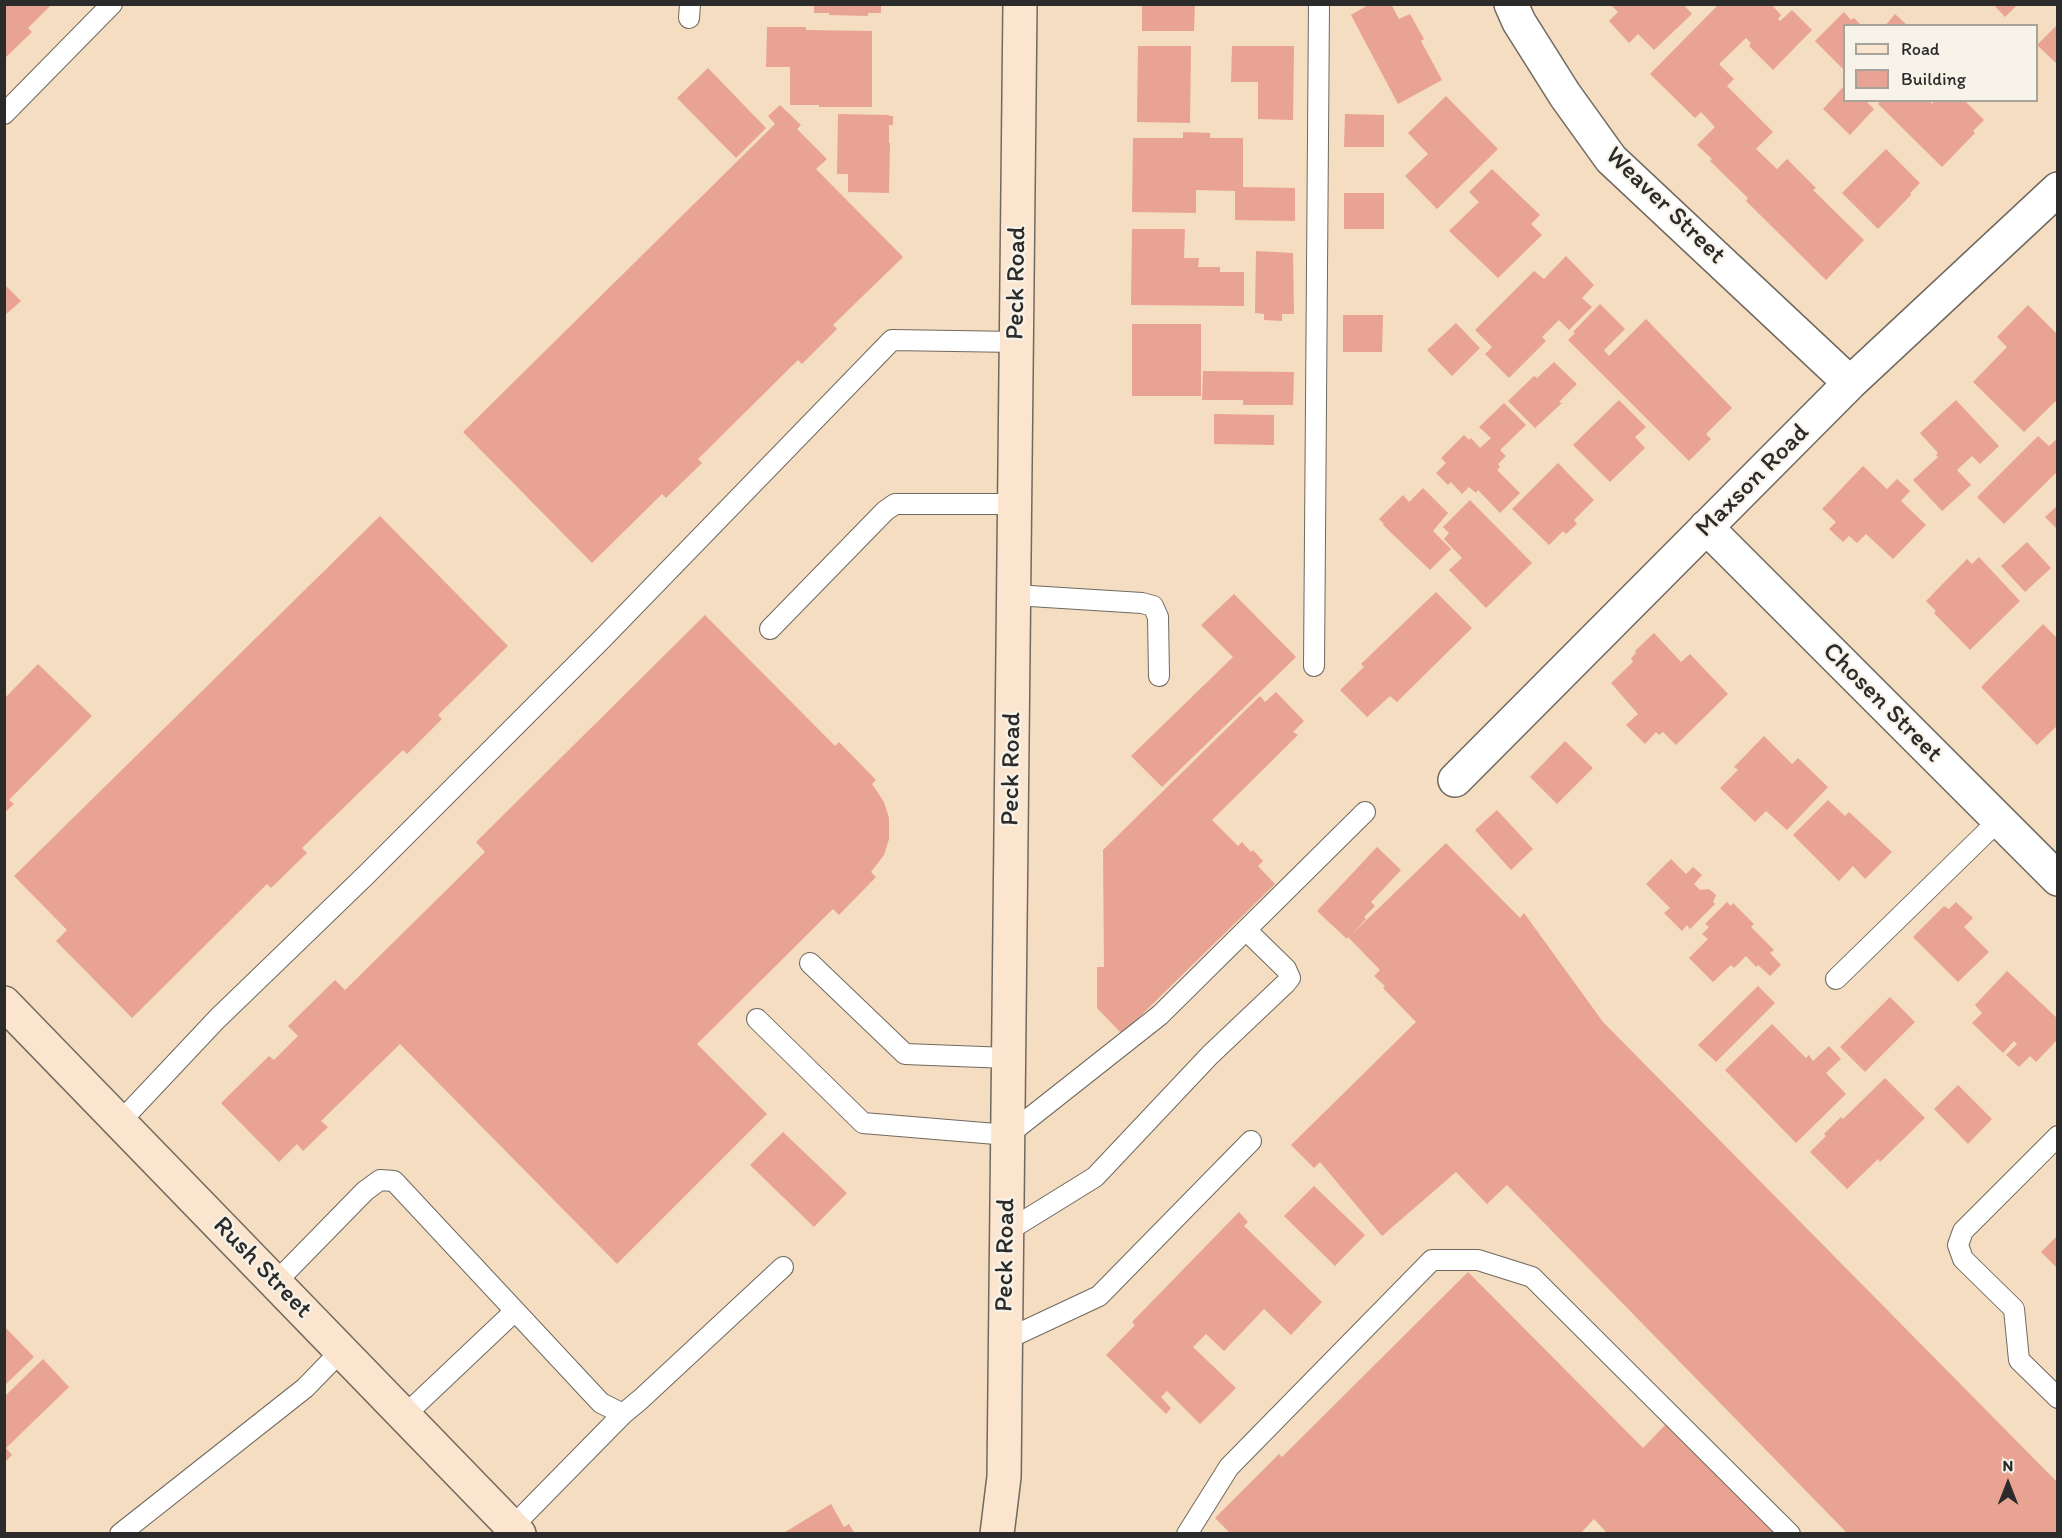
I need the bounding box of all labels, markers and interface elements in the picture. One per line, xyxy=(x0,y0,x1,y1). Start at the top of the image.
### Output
legend xyxy=(1843,24,2038,102)
text: Road xyxy=(1901,38,1940,60)
text: Building xyxy=(1901,68,1966,90)
street label: Weaver Street xyxy=(1598,141,1732,271)
street label: Peck Road xyxy=(1000,226,1034,340)
street label: Maxson Road xyxy=(1690,418,1816,544)
street label: Chosen Street xyxy=(1815,636,1949,770)
street label: Peck Road xyxy=(995,712,1029,826)
street label: Peck Road xyxy=(989,1198,1023,1312)
street label: Rush Street xyxy=(206,1211,318,1325)
north arrow xyxy=(1978,1454,2038,1514)
text: N xyxy=(2003,1456,2013,1475)

